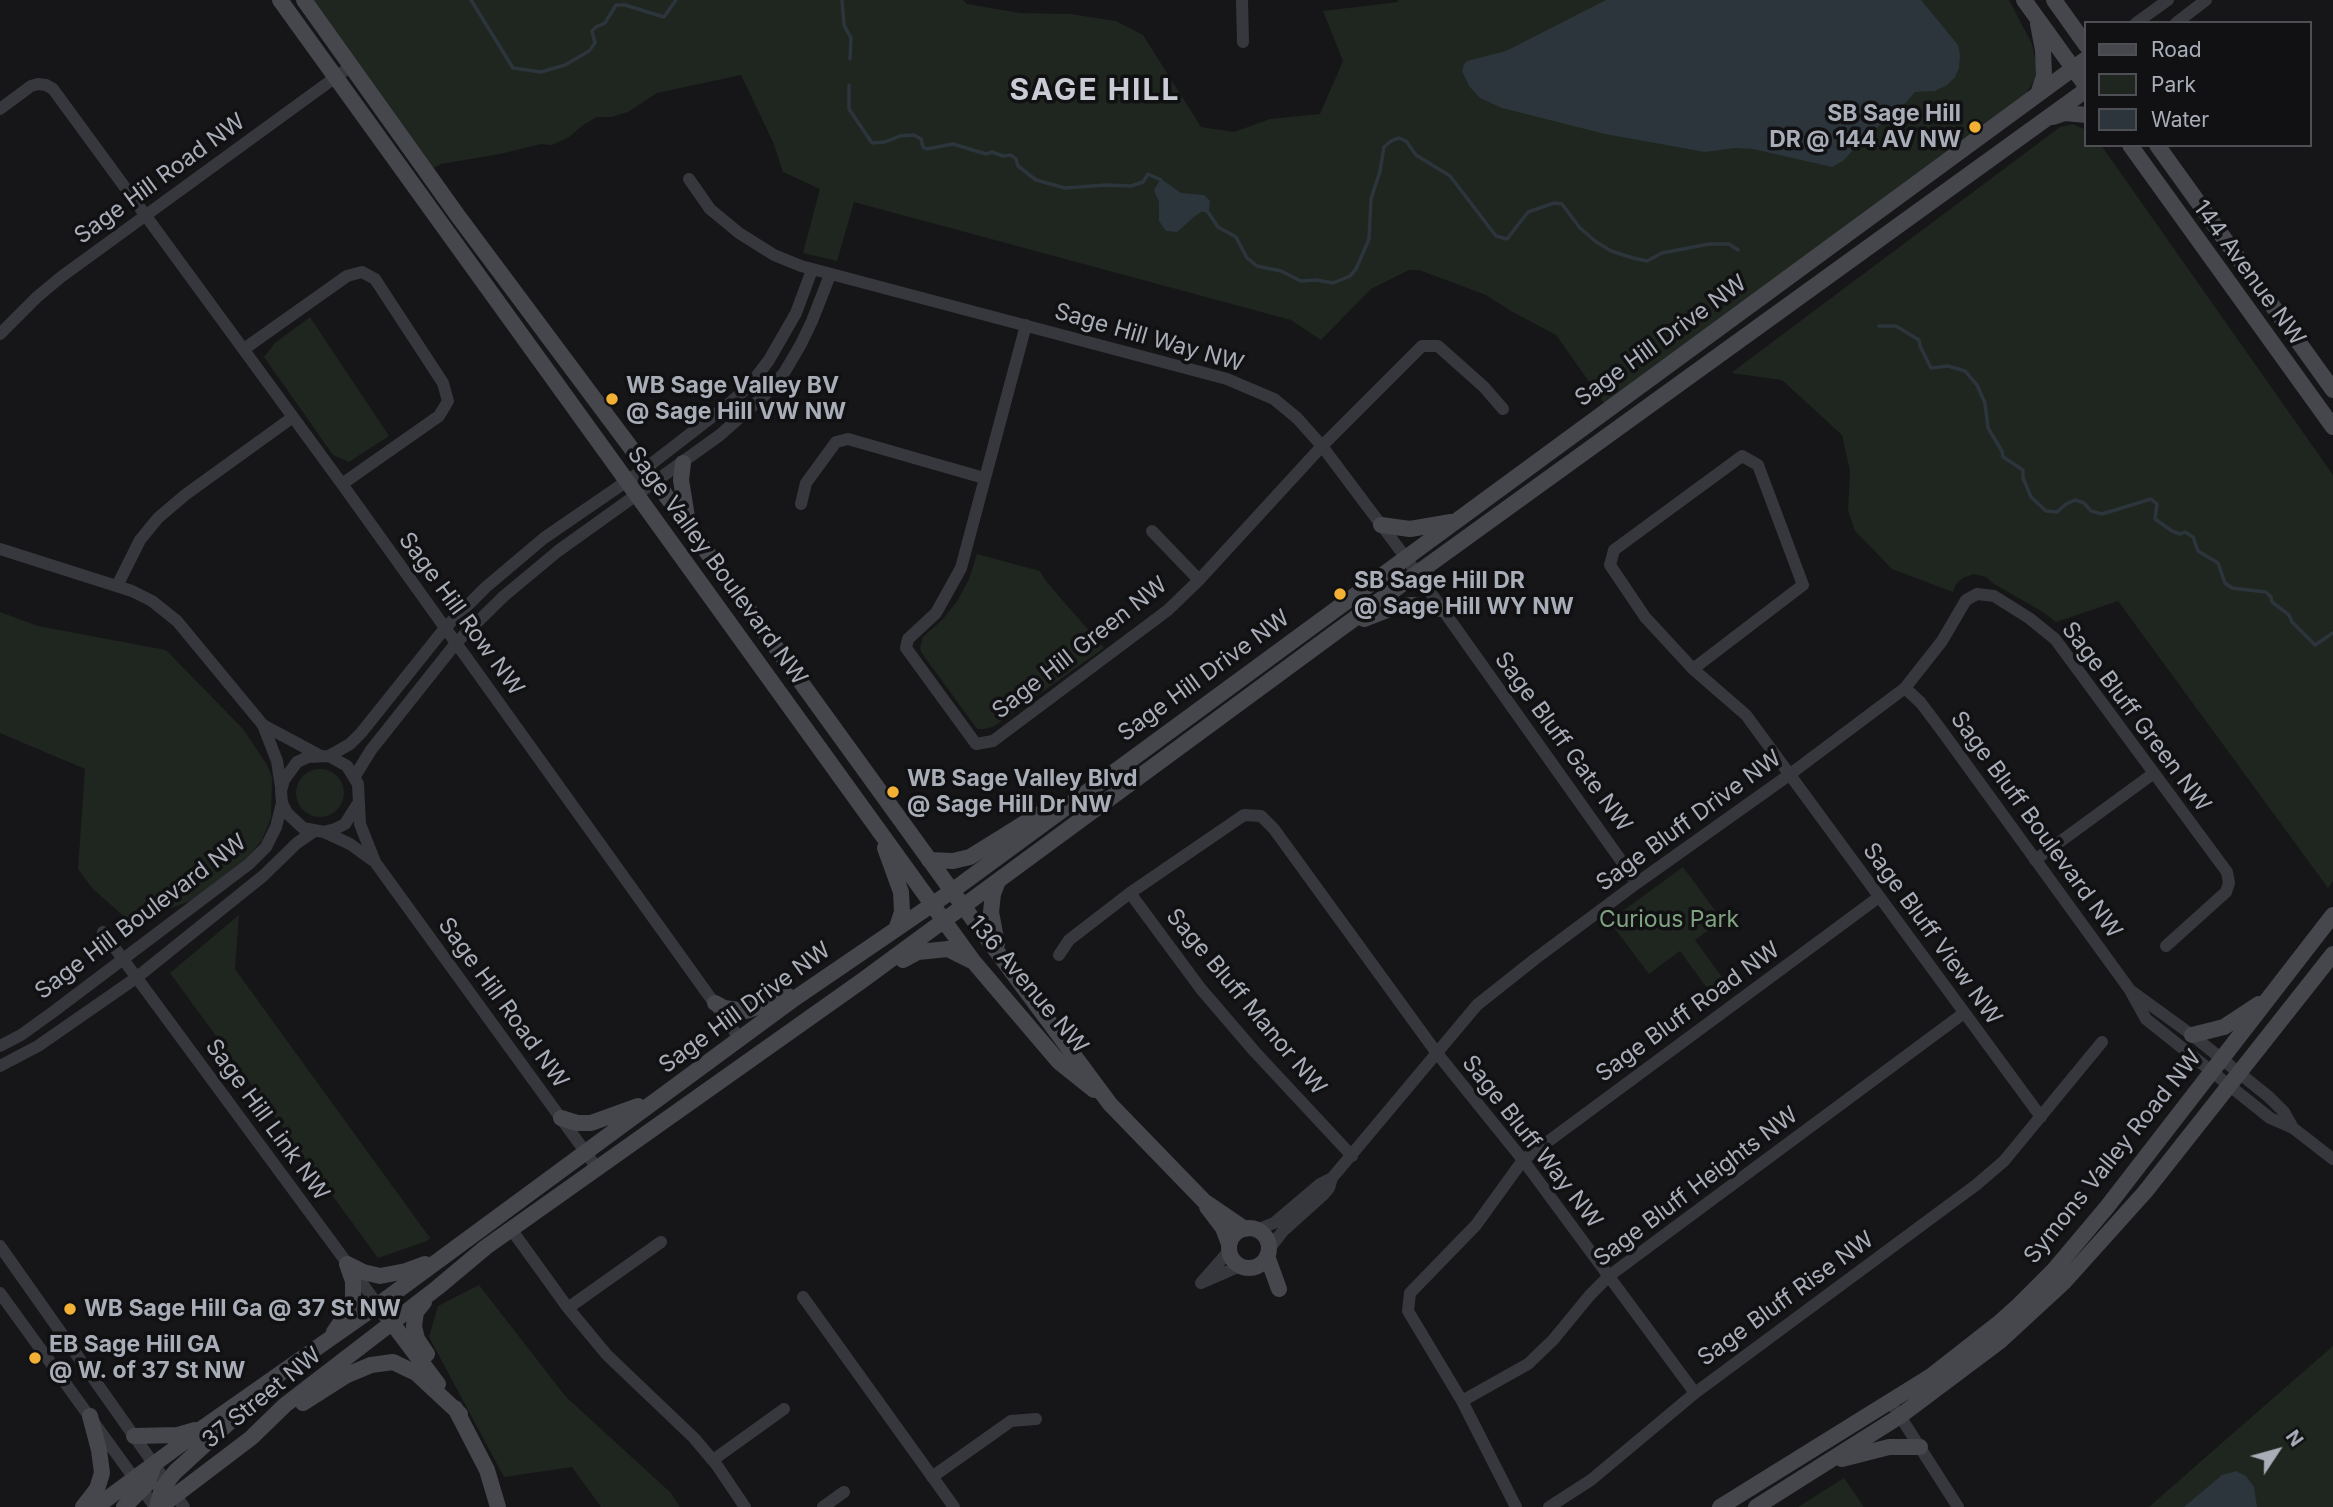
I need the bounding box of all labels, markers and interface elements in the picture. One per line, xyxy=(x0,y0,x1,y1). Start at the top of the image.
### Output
legend xyxy=(2084,21,2312,147)
text: Road xyxy=(2151,37,2202,62)
text: Park xyxy=(2151,72,2196,97)
district label: SAGE HILL xyxy=(1011,73,1179,109)
place label: SB Sage Hill DR @ 144 AV NW xyxy=(1769,100,1961,154)
text: Water xyxy=(2151,107,2209,132)
street label: Sage Hill Road NW xyxy=(69,108,251,250)
marker: SB Sage Hill DR @ 144 AV NW xyxy=(1967,119,1983,135)
street label: 144 Avenue NW xyxy=(2187,195,2311,351)
street label: Sage Hill Drive NW xyxy=(1570,269,1752,413)
street label: Sage Hill Way NW xyxy=(1051,298,1247,378)
place label: WB Sage Valley BV @ Sage Hill VW NW xyxy=(626,372,846,426)
marker: WB Sage Valley BV @ Sage Hill VW NW xyxy=(604,391,620,407)
street label: Sage Valley Boulevard NW xyxy=(621,441,813,691)
street label: Sage Hill Row NW xyxy=(393,527,529,701)
place label: SB Sage Hill DR @ Sage Hill WY NW xyxy=(1354,567,1574,621)
street label: Sage Hill Green NW xyxy=(987,571,1173,725)
marker: SB Sage Hill DR @ Sage Hill WY NW xyxy=(1332,586,1348,602)
street label: Sage Hill Drive NW xyxy=(1113,604,1295,748)
street label: Sage Bluff Green NW xyxy=(2056,617,2216,817)
street label: Sage Bluff Gate NW xyxy=(1488,647,1638,837)
street label: Sage Bluff Boulevard NW xyxy=(1944,706,2128,944)
street label: Sage Bluff Drive NW xyxy=(1591,745,1787,897)
place label: WB Sage Valley Blvd @ Sage Hill Dr NW xyxy=(907,765,1137,819)
marker: WB Sage Valley Blvd @ Sage Hill Dr NW xyxy=(885,784,901,800)
street label: Sage Hill Boulevard NW xyxy=(30,829,252,1005)
street label: Sage Bluff View NW xyxy=(1857,838,2007,1030)
street label: Sage Bluff Manor NW xyxy=(1160,903,1332,1101)
park label: Curious Park xyxy=(1599,906,1739,934)
street label: 136 Avenue NW xyxy=(962,910,1094,1060)
street label: Sage Hill Road NW xyxy=(432,912,574,1094)
street label: Sage Hill Drive NW xyxy=(654,936,836,1080)
street label: Sage Bluff Road NW xyxy=(1591,936,1785,1088)
street label: Sage Hill Link NW xyxy=(199,1034,335,1206)
street label: Symons Valley Road NW xyxy=(2018,1045,2208,1269)
street label: Sage Bluff Way NW xyxy=(1456,1050,1608,1234)
street label: Sage Bluff Heights NW xyxy=(1589,1101,1803,1273)
street label: Sage Bluff Rise NW xyxy=(1693,1226,1879,1372)
place label: WB Sage Hill Ga @ 37 St NW xyxy=(84,1295,401,1323)
marker: WB Sage Hill Ga @ 37 St NW xyxy=(62,1301,78,1317)
place label: EB Sage Hill GA @ W. of 37 St NW xyxy=(49,1331,245,1385)
street label: 37 Street NW xyxy=(197,1342,327,1454)
marker: EB Sage Hill GA @ W. of 37 St NW xyxy=(27,1350,43,1366)
north arrow xyxy=(2242,1416,2312,1486)
text: N xyxy=(2281,1426,2308,1451)

